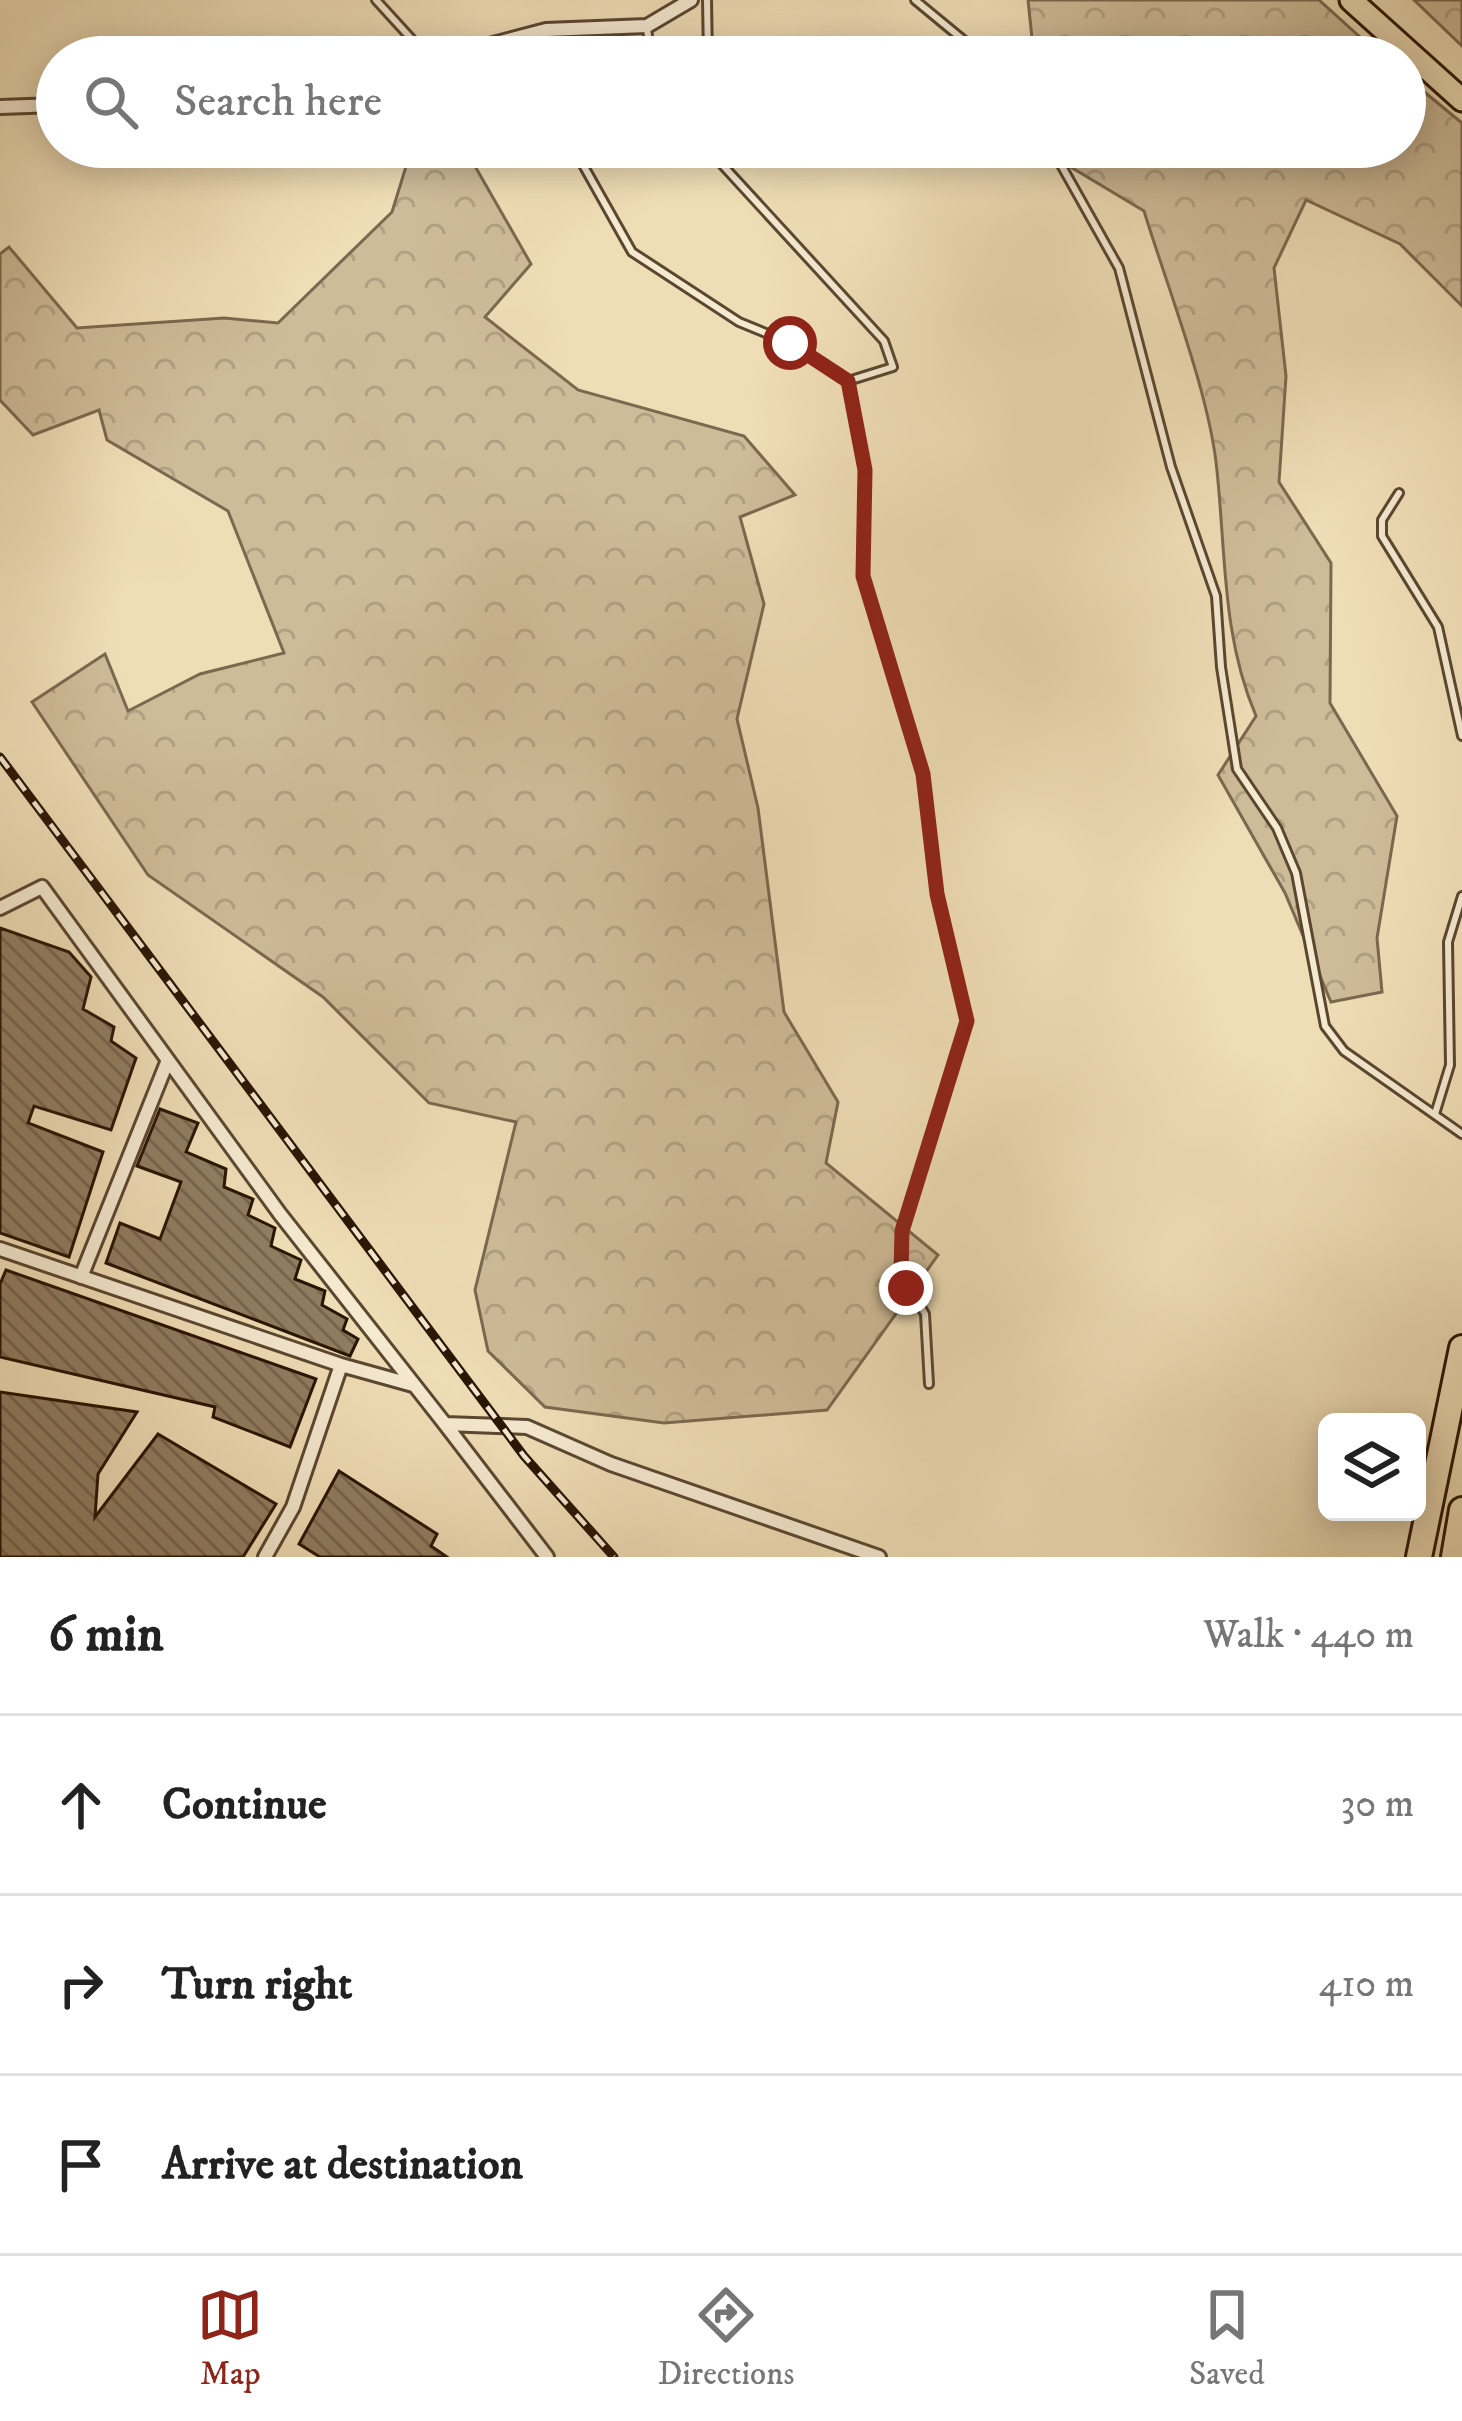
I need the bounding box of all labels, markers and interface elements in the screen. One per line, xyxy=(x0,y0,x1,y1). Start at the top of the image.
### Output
search box xyxy=(36,36,1426,168)
icon: search xyxy=(78,69,144,135)
text: Search here xyxy=(174,74,382,130)
route start xyxy=(763,316,817,370)
route end xyxy=(879,1261,933,1315)
map controls xyxy=(1318,1413,1426,1521)
button: layers xyxy=(1318,1413,1426,1521)
text: 6 min xyxy=(48,1603,164,1667)
text: Walk · 440 m xyxy=(1203,1611,1414,1660)
icon: ahead xyxy=(48,1772,114,1838)
text: Continue xyxy=(162,1777,327,1833)
text: 30 m xyxy=(1341,1780,1414,1829)
icon: right xyxy=(48,1952,114,2018)
text: Turn right xyxy=(162,1957,352,2013)
text: 410 m xyxy=(1319,1960,1414,2009)
icon: arrive xyxy=(48,2132,114,2198)
text: Arrive at destination xyxy=(162,2137,523,2193)
tab: Map xyxy=(197,2282,263,2395)
tab: Directions xyxy=(658,2282,794,2395)
tab: Saved xyxy=(1189,2282,1265,2395)

